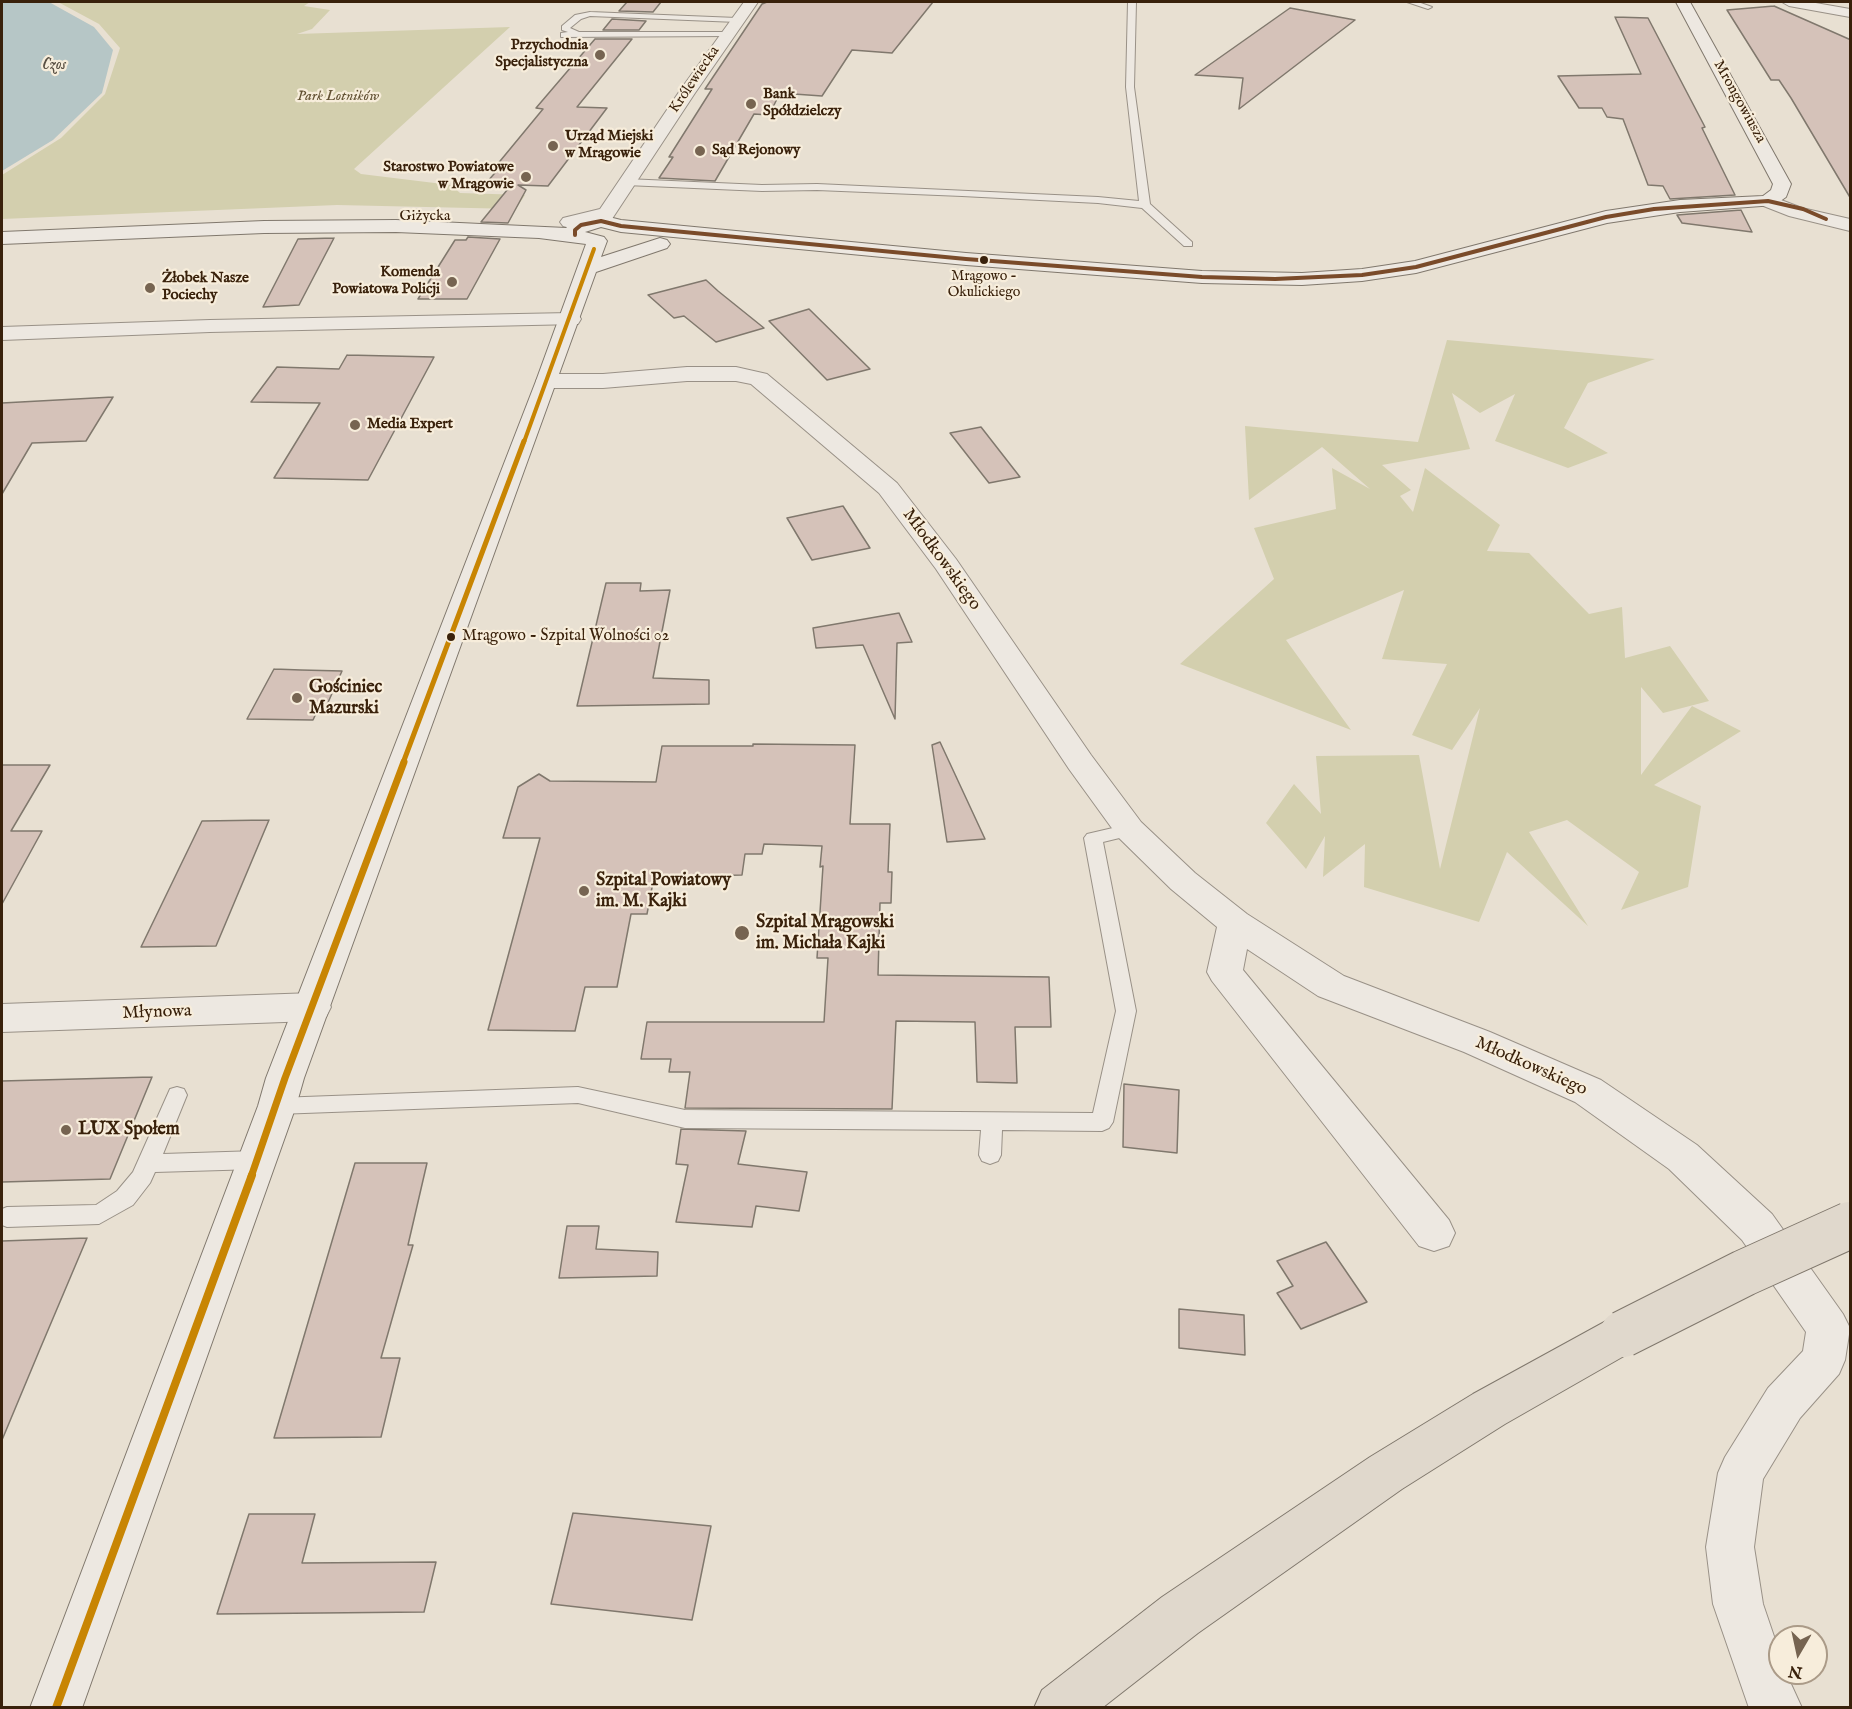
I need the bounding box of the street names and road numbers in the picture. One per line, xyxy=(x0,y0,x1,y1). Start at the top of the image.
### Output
street label: Królewiecka xyxy=(666,43,724,117)
street label: Mrongowiusza xyxy=(1709,57,1769,147)
street label: Giżycka xyxy=(399,208,451,226)
street label: Młodkowskiego xyxy=(897,505,985,615)
street label: Młynowa xyxy=(122,1001,192,1025)
street label: Młodkowskiego xyxy=(1472,1033,1590,1101)

